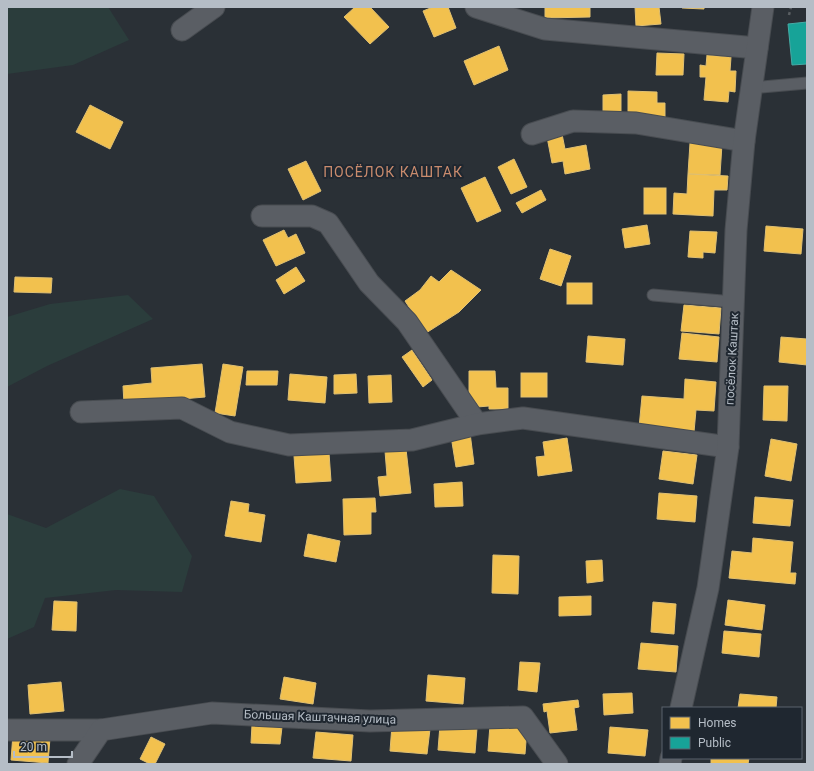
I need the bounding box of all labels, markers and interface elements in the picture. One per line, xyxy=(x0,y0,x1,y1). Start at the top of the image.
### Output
district label: ПОСЁЛОК КАШТАК xyxy=(323,164,463,180)
street label: посёлок Каштак xyxy=(723,312,741,405)
street label: Большая Каштачная улица xyxy=(244,707,396,727)
legend xyxy=(662,707,802,759)
text: Homes xyxy=(698,716,736,730)
scale bar xyxy=(14,733,72,759)
text: Public xyxy=(698,736,731,750)
text: 20 m xyxy=(20,740,47,754)

